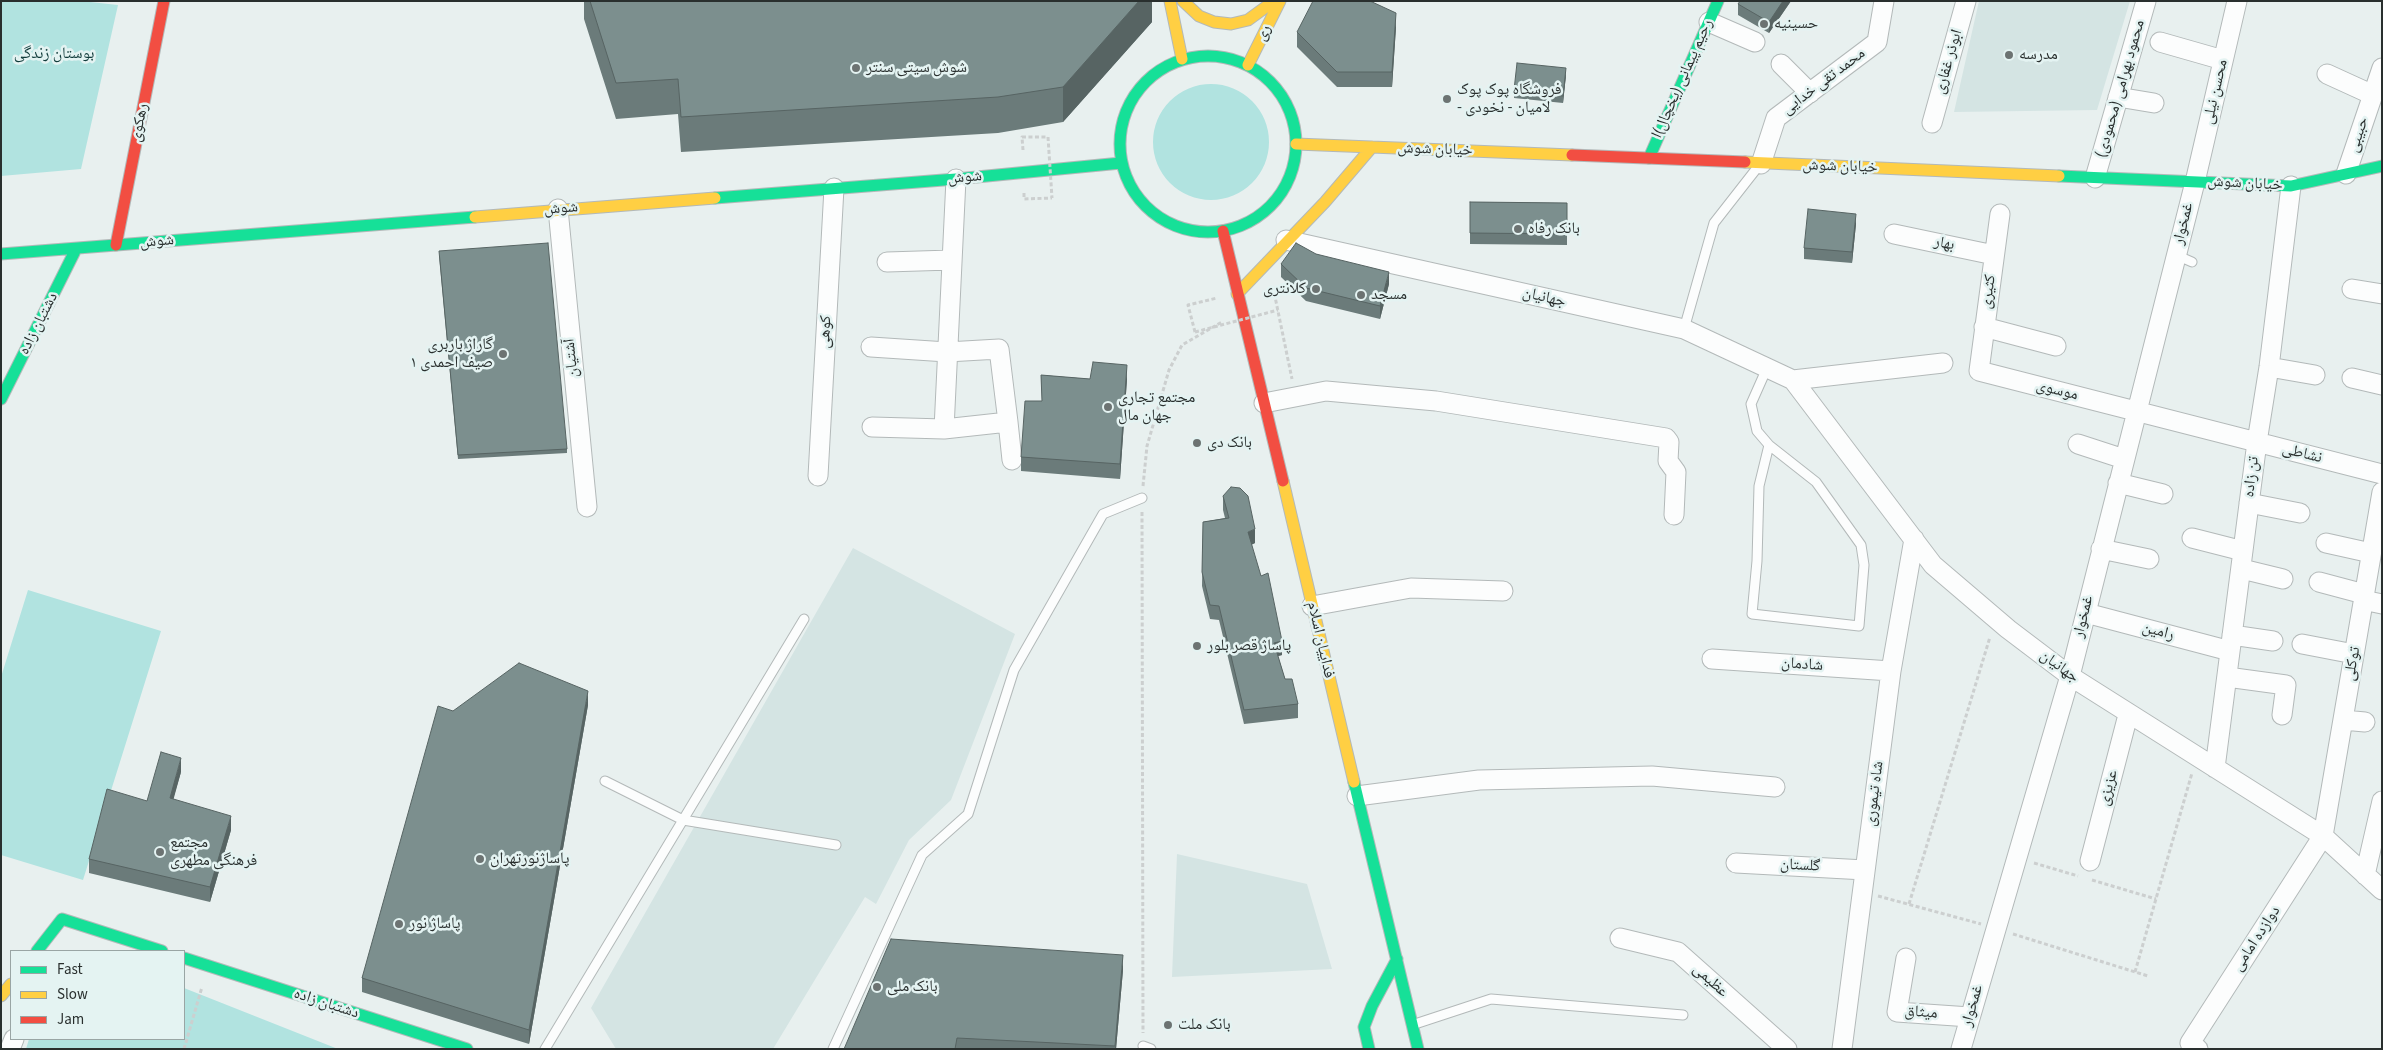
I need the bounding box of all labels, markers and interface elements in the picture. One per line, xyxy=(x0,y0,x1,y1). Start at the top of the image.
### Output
place label: حسینیه xyxy=(1774,14,1818,34)
street label: رحیم پیمانی (یخچال)ا xyxy=(1648,17,1718,141)
marker: حسینیه xyxy=(1758,18,1770,30)
street label: محمود بهرامی (محمودی) xyxy=(2092,18,2150,160)
street label: ری xyxy=(1252,21,1276,45)
street label: ابوذر غفاری xyxy=(1931,28,1967,96)
park label: بوستان زندگی xyxy=(14,44,94,64)
street label: محمد تقی خدایی xyxy=(1779,44,1869,120)
place label: مدرسه xyxy=(2019,45,2058,65)
marker: مدرسه xyxy=(2003,49,2015,61)
place label: شوش سیتی سنتر xyxy=(866,58,967,78)
street label: محسن نیلی xyxy=(2199,58,2233,126)
marker: شوش سیتی سنتر xyxy=(850,62,862,74)
place label: فروشگاه پوک پوک - لاميان - نخودی xyxy=(1457,80,1562,118)
marker: فروشگاه پوک پوک - لاميان - نخودی xyxy=(1441,93,1453,105)
street label: رهکوی xyxy=(127,102,153,144)
street label: حبیبی xyxy=(2344,115,2374,155)
street label: خیابان شوش xyxy=(1397,139,1473,161)
street label: خیابان شوش xyxy=(1802,156,1878,178)
street label: شوش xyxy=(947,167,983,189)
street label: خیابان شوش xyxy=(2207,172,2283,196)
street label: شوش xyxy=(543,198,579,220)
street label: غمخوار xyxy=(2170,201,2198,247)
place label: بانک رفاه xyxy=(1528,219,1580,239)
marker: بانک رفاه xyxy=(1512,223,1524,235)
street label: شوش xyxy=(139,231,175,253)
street label: بهار xyxy=(1932,233,1956,255)
street label: کثیری xyxy=(1977,274,2001,310)
place label: کلانتری xyxy=(1263,279,1306,299)
marker: کلانتری xyxy=(1310,283,1322,295)
street label: جهانیان xyxy=(1520,284,1568,312)
place label: مسجد xyxy=(1371,285,1407,305)
marker: مسجد xyxy=(1355,289,1367,301)
street label: دشتبان زاده xyxy=(15,290,63,358)
street label: کوهی xyxy=(816,315,836,349)
place label: گاراژ باربری صیف احمدی ۱ xyxy=(410,335,493,373)
street label: آشتیان xyxy=(560,337,584,379)
marker: گاراژ باربری صیف احمدی ۱ xyxy=(497,348,509,360)
street label: موسوی xyxy=(2034,377,2080,405)
place label: مجتمع تجاری جهان مال xyxy=(1118,388,1195,426)
marker: مجتمع تجاری جهان مال xyxy=(1102,401,1114,413)
place label: بانک دی xyxy=(1207,433,1252,453)
marker: بانک دی xyxy=(1191,437,1203,449)
street label: نشاطی xyxy=(2280,440,2324,468)
street label: تن زاده xyxy=(2240,455,2264,499)
street label: غمخوار xyxy=(2070,594,2098,640)
street label: فداییان اسلام xyxy=(1302,600,1338,680)
street label: رامین xyxy=(2140,619,2176,645)
place label: پاساژ قصر بلور xyxy=(1207,636,1291,656)
marker: پاساژ قصر بلور xyxy=(1191,640,1203,652)
street label: توکلی xyxy=(2341,645,2365,683)
street label: جهانیان xyxy=(2036,646,2082,688)
street label: شادمان xyxy=(1780,654,1824,676)
street label: شاه تیموری xyxy=(1861,760,1889,828)
street label: عزیزی xyxy=(2095,768,2123,808)
place label: مجتمع فرهنگی مطهری xyxy=(170,833,257,871)
marker: مجتمع فرهنگی مطهری xyxy=(154,846,166,858)
place label: پاساژنورتهران xyxy=(490,849,570,869)
marker: پاساژنورتهران xyxy=(474,853,486,865)
street label: گلستان xyxy=(1779,855,1821,877)
street label: دوازده امامی xyxy=(2229,903,2285,975)
place label: پاساژ نور xyxy=(409,914,461,934)
marker: پاساژ نور xyxy=(393,918,405,930)
legend xyxy=(10,950,185,1040)
text: Fast xyxy=(57,959,83,980)
street label: عظیمی xyxy=(1688,960,1732,1002)
place label: بانک ملی xyxy=(887,977,938,997)
marker: بانک ملی xyxy=(871,981,883,993)
street label: غمخوار xyxy=(1958,983,1988,1029)
text: Slow xyxy=(57,984,88,1005)
street label: دشتبان زاده xyxy=(291,984,361,1024)
street label: میثاق xyxy=(1904,1002,1938,1024)
text: Jam xyxy=(57,1009,84,1030)
place label: بانک ملت xyxy=(1178,1015,1231,1035)
marker: بانک ملت xyxy=(1162,1019,1174,1031)

